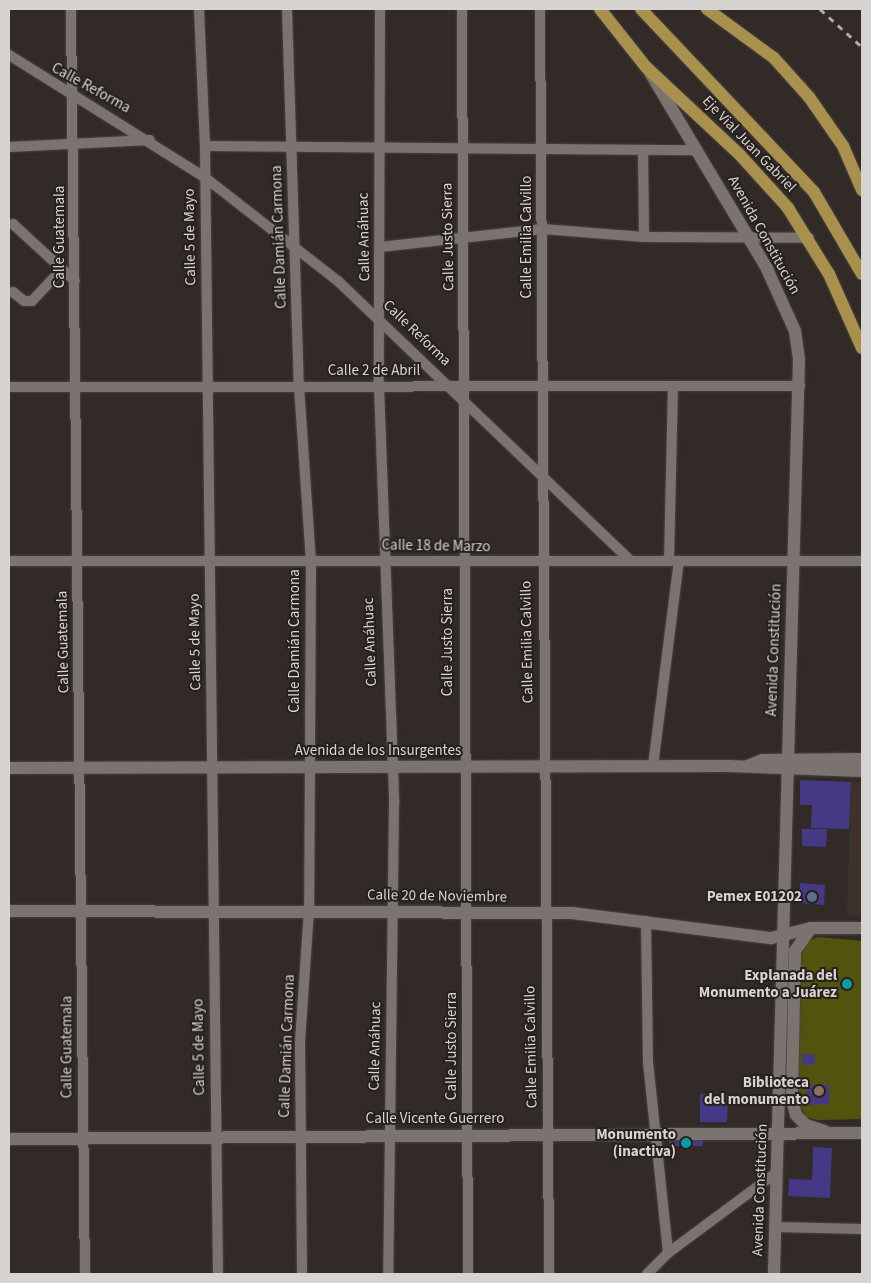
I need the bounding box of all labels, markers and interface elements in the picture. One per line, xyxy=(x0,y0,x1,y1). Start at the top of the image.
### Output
street label: Calle Reforma xyxy=(48,59,134,117)
street label: Eje Vial Juan Gabriel xyxy=(698,92,800,196)
street label: Calle Damián Carmona xyxy=(268,165,290,309)
street label: Avenida Constitución xyxy=(724,172,804,298)
street label: Calle Emilia Calvillo xyxy=(518,176,536,298)
street label: Calle Justo Sierra xyxy=(438,183,458,291)
street label: Calle Guatemala xyxy=(51,186,69,288)
street label: Calle 5 de Mayo xyxy=(180,188,200,286)
street label: Calle Anáhuac xyxy=(354,192,374,282)
street label: Calle Reforma xyxy=(379,296,455,370)
street label: Calle 2 de Abril xyxy=(328,362,420,380)
street label: Calle 18 de Marzo xyxy=(381,536,491,556)
street label: Calle Damián Carmona xyxy=(286,569,304,713)
street label: Calle Emilia Calvillo xyxy=(517,580,537,704)
street label: Avenida Constitución xyxy=(763,583,785,717)
street label: Calle Justo Sierra xyxy=(439,588,457,696)
street label: Calle Guatemala xyxy=(53,591,73,693)
street label: Calle 5 de Mayo xyxy=(185,593,205,691)
street label: Calle Anáhuac xyxy=(359,597,381,687)
street label: Avenida de los Insurgentes xyxy=(295,742,461,760)
street label: Calle 20 de Noviembre xyxy=(367,886,507,906)
place label: Pemex E01202 xyxy=(707,888,802,906)
marker: Pemex E01202 xyxy=(806,891,818,903)
place label: Explanada del Monumento a Juárez xyxy=(699,966,837,1001)
street label: Calle Damián Carmona xyxy=(276,974,298,1118)
marker: Explanada del Monumento a Juárez xyxy=(841,978,853,990)
street label: Calle Emilia Calvillo xyxy=(521,985,541,1109)
street label: Calle Justo Sierra xyxy=(443,992,461,1100)
street label: Calle Guatemala xyxy=(58,996,76,1098)
street label: Calle 5 de Mayo xyxy=(189,998,209,1096)
street label: Calle Anáhuac xyxy=(365,1001,385,1091)
place label: Biblioteca del monumento xyxy=(704,1073,809,1108)
marker: Biblioteca del monumento xyxy=(813,1085,825,1097)
street label: Calle Vicente Guerrero xyxy=(366,1110,504,1128)
street label: Avenida Constitución xyxy=(749,1123,771,1257)
place label: Monumento (inactiva) xyxy=(596,1125,676,1160)
marker: Monumento (inactiva) xyxy=(680,1137,692,1149)

